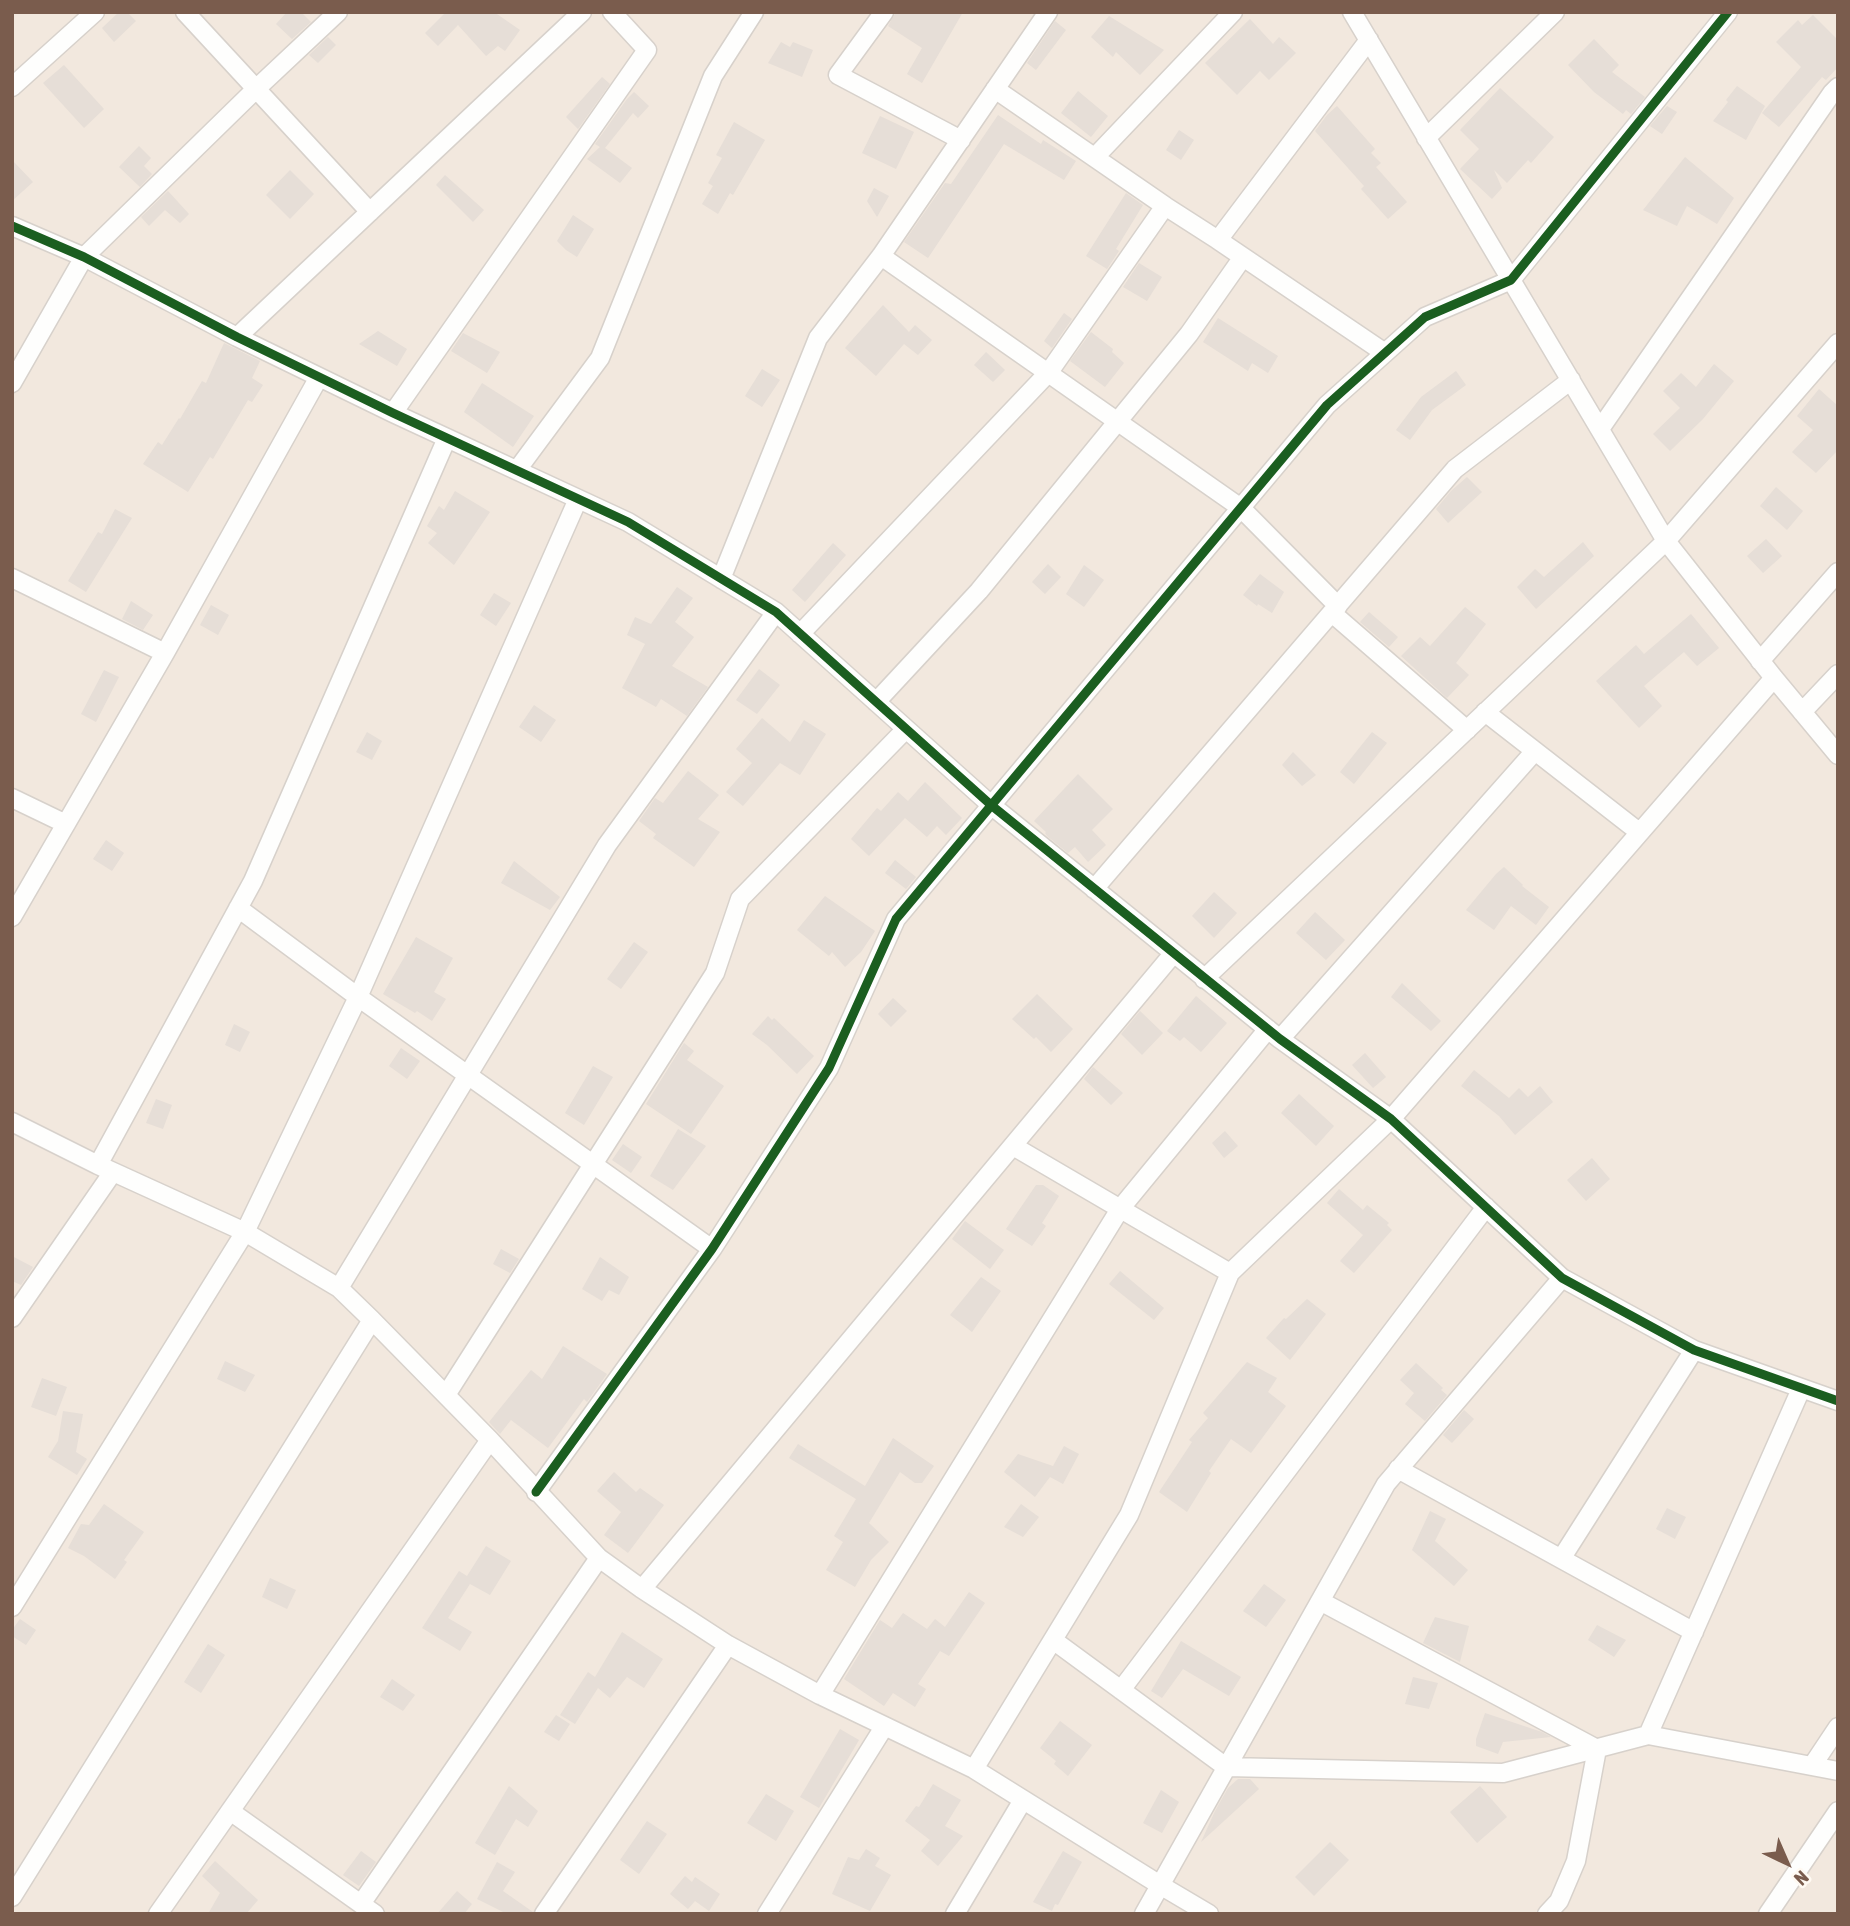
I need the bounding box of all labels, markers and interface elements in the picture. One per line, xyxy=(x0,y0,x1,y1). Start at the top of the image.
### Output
north arrow xyxy=(1752,1828,1822,1898)
text: N xyxy=(1790,1866,1813,1890)

